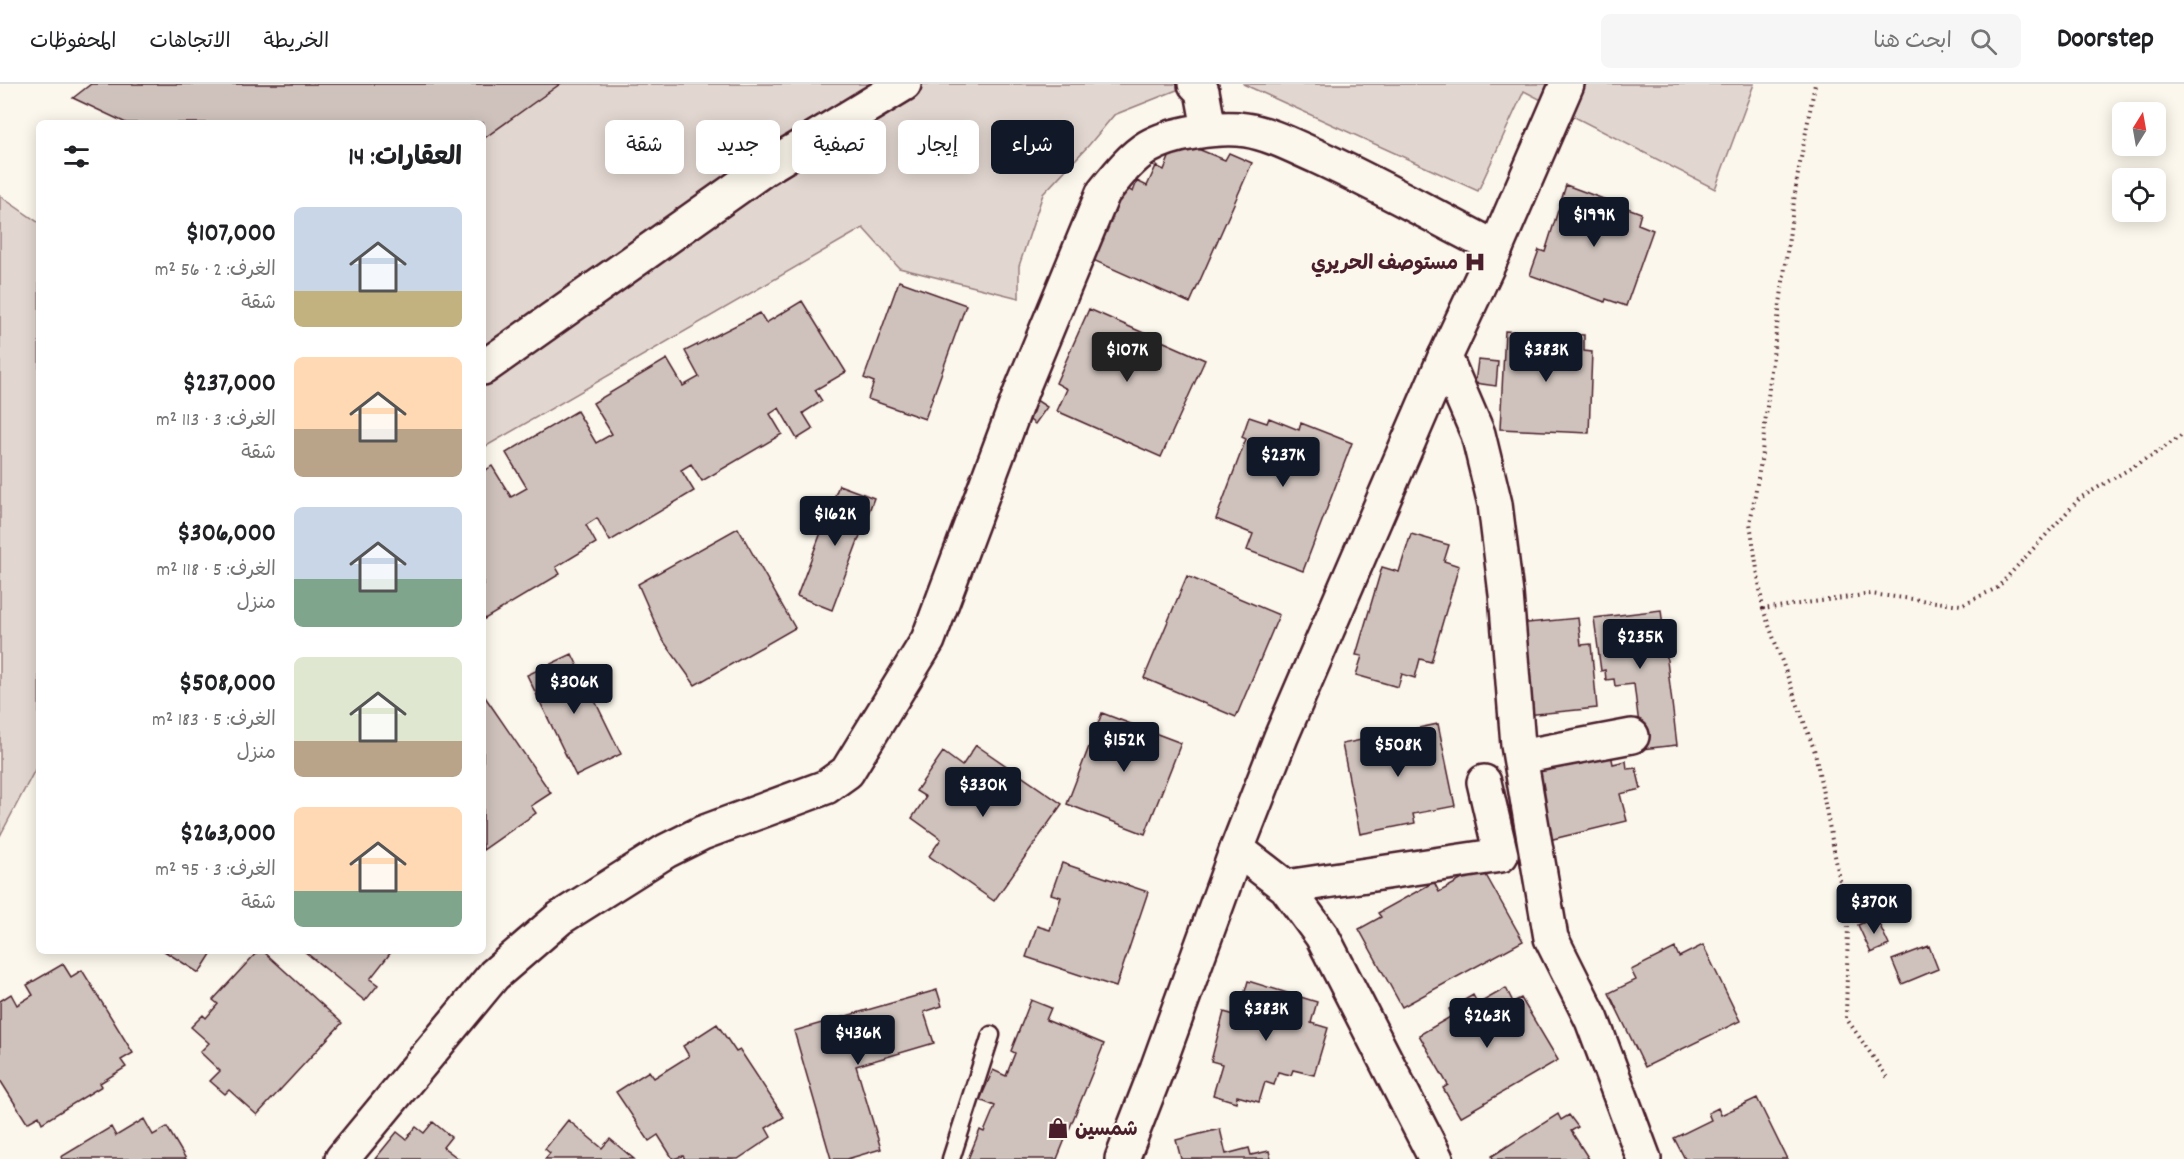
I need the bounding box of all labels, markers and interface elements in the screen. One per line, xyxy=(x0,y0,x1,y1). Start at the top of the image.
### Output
search box xyxy=(1601,14,2021,68)
text: Doorstep xyxy=(2057,21,2154,61)
icon: search xyxy=(1967,25,2000,58)
text: ابحث هنا xyxy=(1873,27,1952,58)
text: المحفوظات xyxy=(30,28,116,58)
text: الاتجاهات xyxy=(149,28,231,58)
text: الخريطة xyxy=(264,28,329,58)
north arrow xyxy=(2112,102,2166,156)
map controls xyxy=(2112,102,2166,222)
chip: شقة xyxy=(605,120,684,174)
chip: جديد xyxy=(696,120,780,174)
chip: تصفية xyxy=(792,120,886,174)
chip: إيجار xyxy=(898,120,979,174)
chip: شراء xyxy=(991,120,1074,174)
icon: filters xyxy=(60,140,93,173)
text: العقارات: 14 xyxy=(348,140,462,177)
button: locate xyxy=(2112,168,2166,222)
pin: $199K xyxy=(1552,197,1636,248)
text: $199K xyxy=(1573,202,1615,230)
text: $107,000 xyxy=(186,216,276,253)
icon: home xyxy=(342,231,414,303)
hospital icon: مستوصف الحريري xyxy=(1463,250,1487,274)
place label: مستوصف الحريري xyxy=(1311,251,1458,279)
text: الغرف: 2 · 56 m² xyxy=(155,257,276,285)
text: شقة xyxy=(241,290,276,318)
pin: $107K xyxy=(1085,332,1169,383)
pin: $383K xyxy=(1504,332,1588,383)
text: $107K xyxy=(1106,337,1148,365)
text: $383K xyxy=(1523,337,1569,365)
text: $237,000 xyxy=(183,366,276,403)
icon: home xyxy=(342,381,414,453)
text: الغرف: 3 · 113 m² xyxy=(156,407,276,435)
pin: $237K xyxy=(1241,437,1325,488)
text: شقة xyxy=(241,440,276,468)
text: $237K xyxy=(1261,442,1305,470)
pin: $162K xyxy=(793,496,877,547)
text: $162K xyxy=(814,501,856,529)
text: $306,000 xyxy=(177,516,276,553)
icon: home xyxy=(342,531,414,603)
text: الغرف: 5 · 118 m² xyxy=(157,557,276,585)
text: منزل xyxy=(237,590,276,618)
pin: $235K xyxy=(1598,619,1682,670)
text: $235K xyxy=(1617,624,1663,652)
pin: $306K xyxy=(532,664,616,715)
text: $508,000 xyxy=(179,666,276,703)
text: $306K xyxy=(550,669,598,697)
icon: home xyxy=(342,681,414,753)
text: الغرف: 5 · 183 m² xyxy=(152,707,276,735)
pin: $152K xyxy=(1082,722,1166,773)
text: $152K xyxy=(1103,727,1145,755)
pin: $508K xyxy=(1356,727,1440,778)
text: $508K xyxy=(1374,732,1422,760)
text: منزل xyxy=(237,740,276,768)
pin: $330K xyxy=(941,767,1025,818)
text: $330K xyxy=(959,772,1007,800)
text: $263,000 xyxy=(180,816,276,853)
icon: home xyxy=(342,831,414,903)
text: الغرف: 3 · 95 m² xyxy=(155,857,276,885)
pin: $370K xyxy=(1832,884,1916,935)
text: $370K xyxy=(1851,889,1897,917)
text: شقة xyxy=(241,890,276,918)
pin: $383K xyxy=(1224,991,1308,1042)
text: $383K xyxy=(1243,996,1289,1024)
pin: $263K xyxy=(1445,998,1529,1049)
text: $263K xyxy=(1464,1003,1510,1031)
pin: $436K xyxy=(816,1015,900,1066)
text: $436K xyxy=(835,1020,881,1048)
shop icon: شمسين xyxy=(1046,1116,1070,1140)
place label: شمسين xyxy=(1075,1117,1138,1145)

